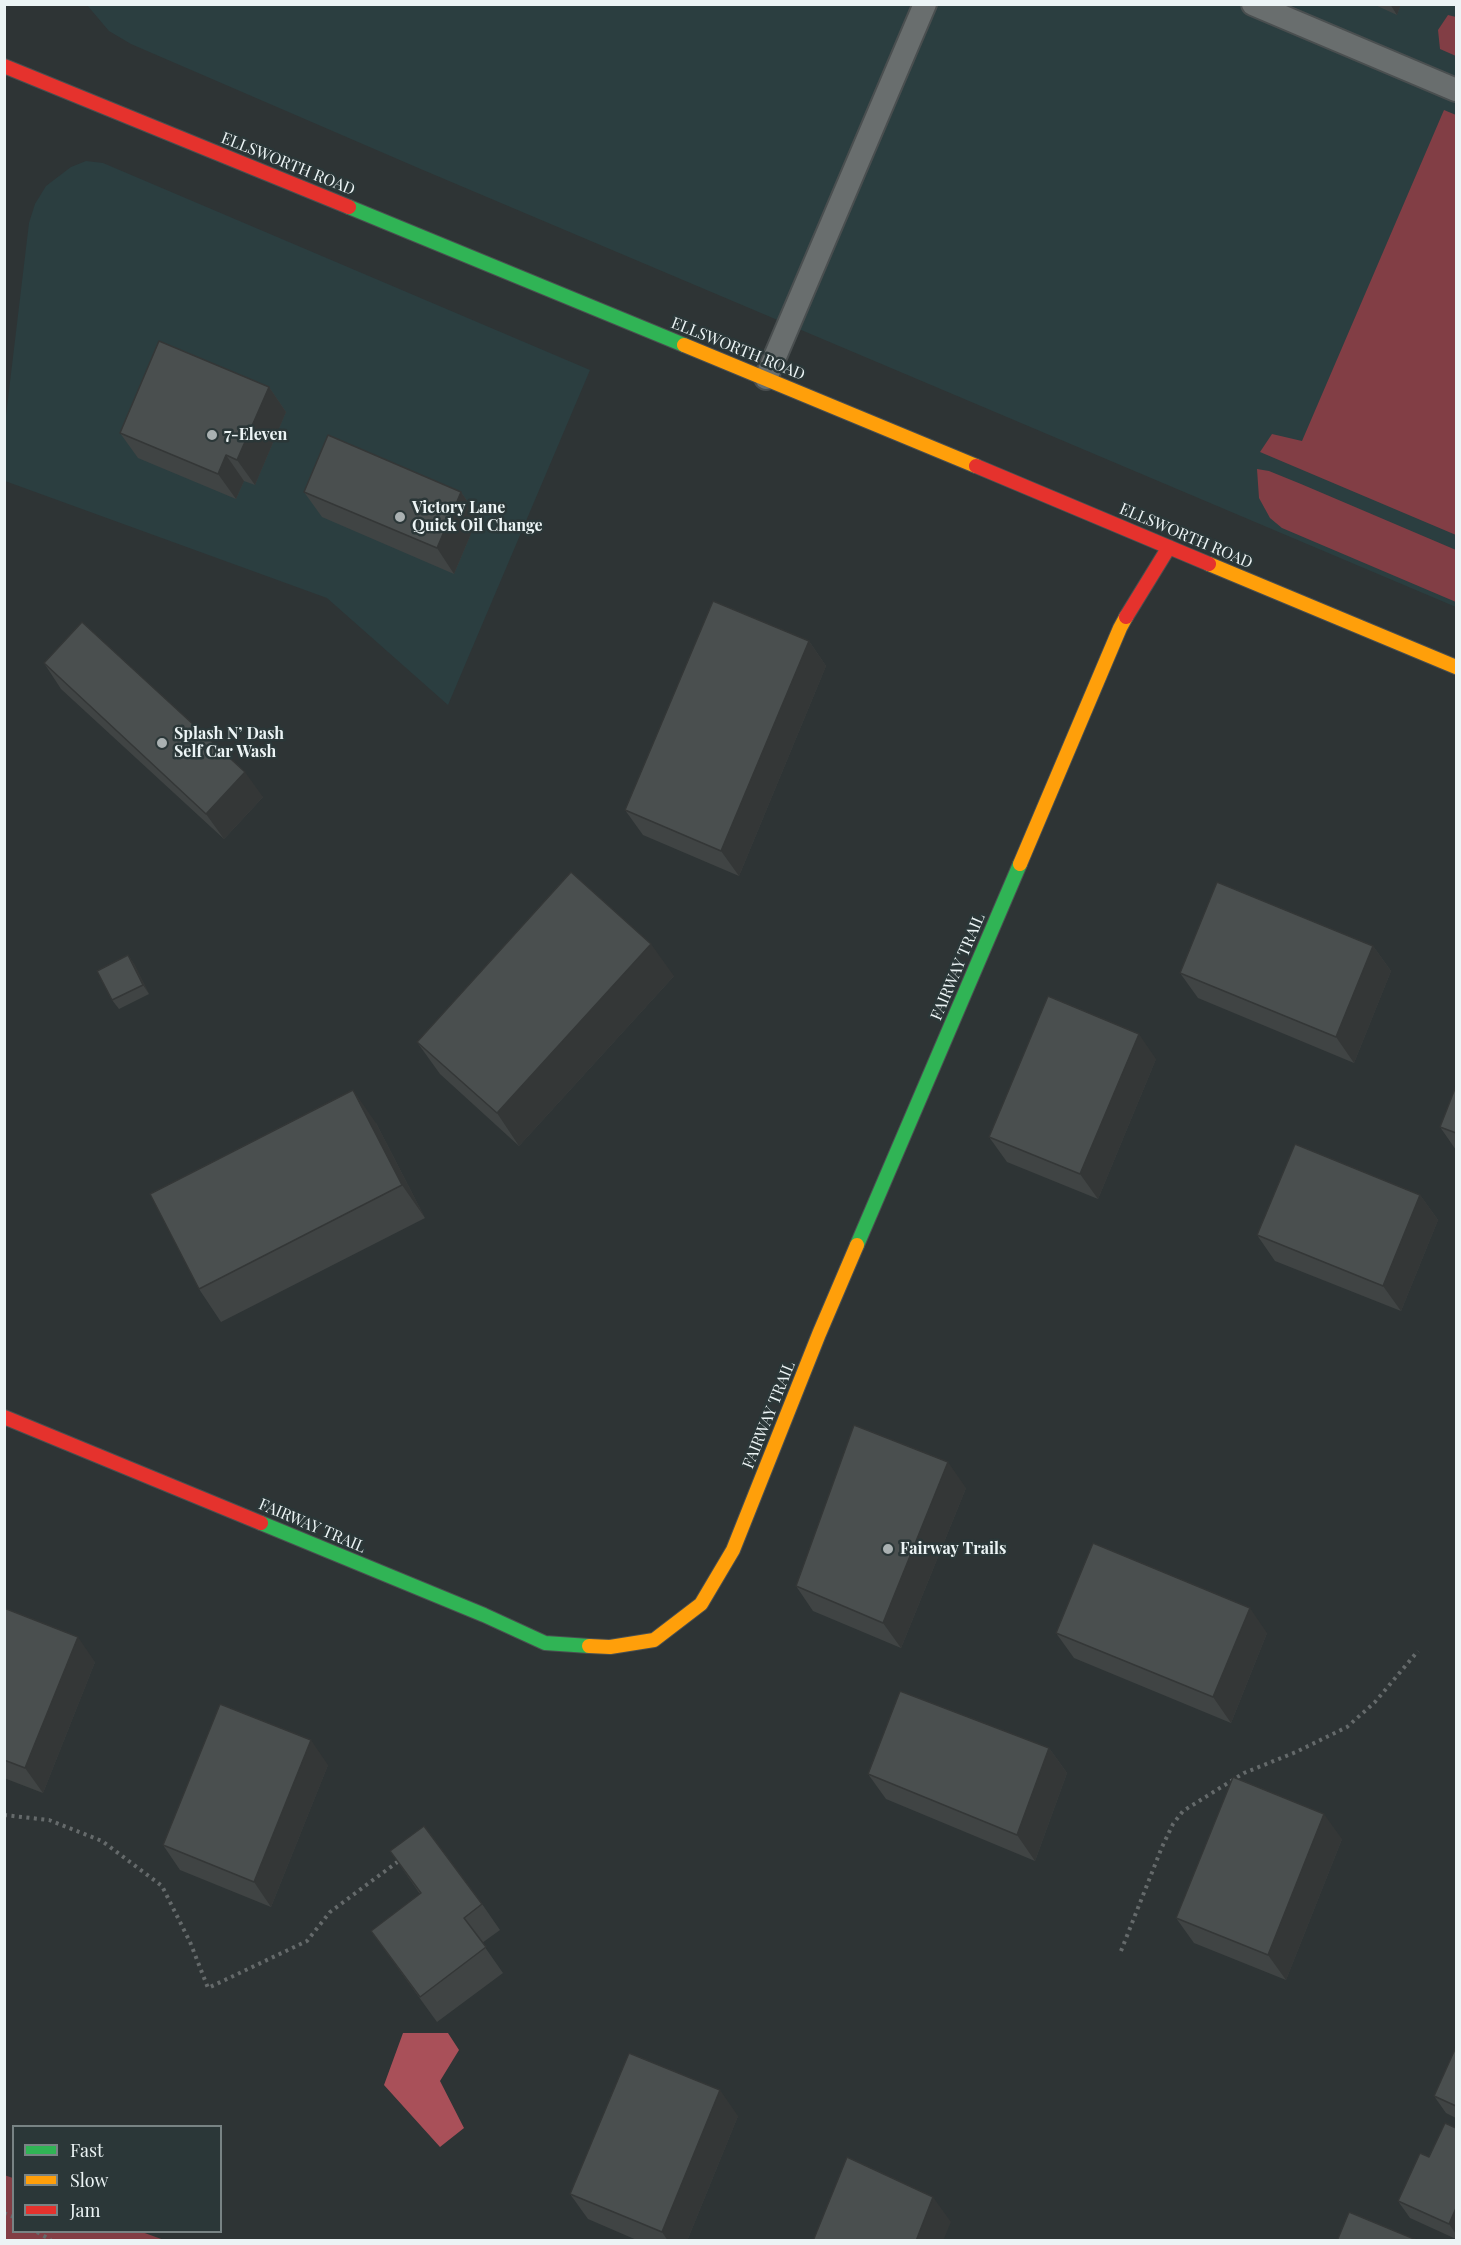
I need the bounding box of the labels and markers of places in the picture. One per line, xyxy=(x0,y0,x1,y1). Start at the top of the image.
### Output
place label: 7-Eleven xyxy=(224,425,287,445)
marker: 7-Eleven xyxy=(205,428,219,442)
place label: Victory Lane Quick Oil Change xyxy=(412,498,543,536)
marker: Victory Lane Quick Oil Change xyxy=(393,510,407,524)
place label: Splash N’ Dash Self Car Wash xyxy=(174,724,284,762)
marker: Splash N’ Dash Self Car Wash xyxy=(155,736,169,750)
place label: Fairway Trails xyxy=(900,1539,1006,1559)
marker: Fairway Trails xyxy=(881,1542,895,1556)

